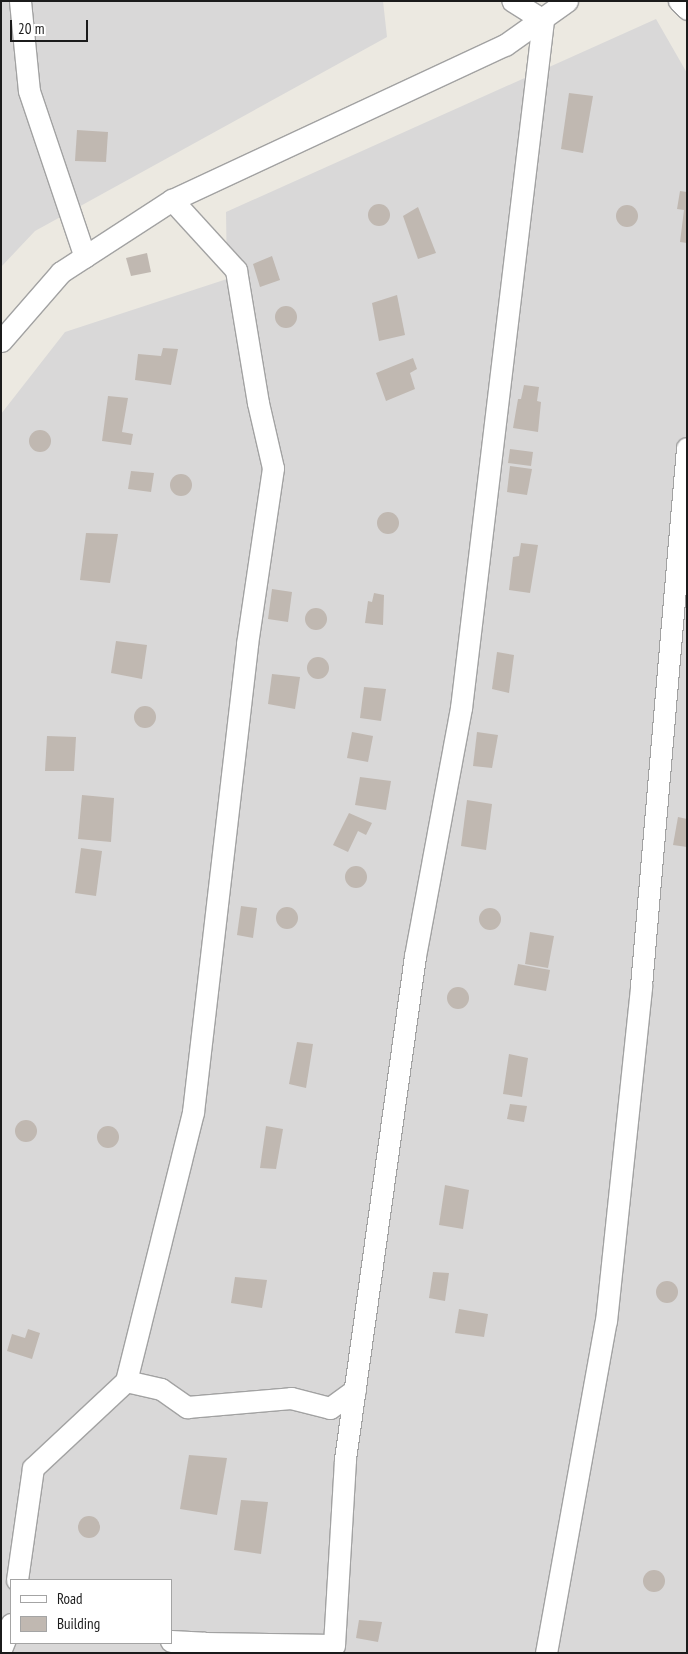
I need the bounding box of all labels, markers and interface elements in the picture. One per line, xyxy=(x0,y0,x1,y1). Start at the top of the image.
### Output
scale bar xyxy=(12,10,90,42)
text: 20 m xyxy=(18,19,44,38)
legend xyxy=(10,1579,172,1644)
text: Road xyxy=(57,1589,83,1608)
text: Building xyxy=(57,1614,100,1633)

